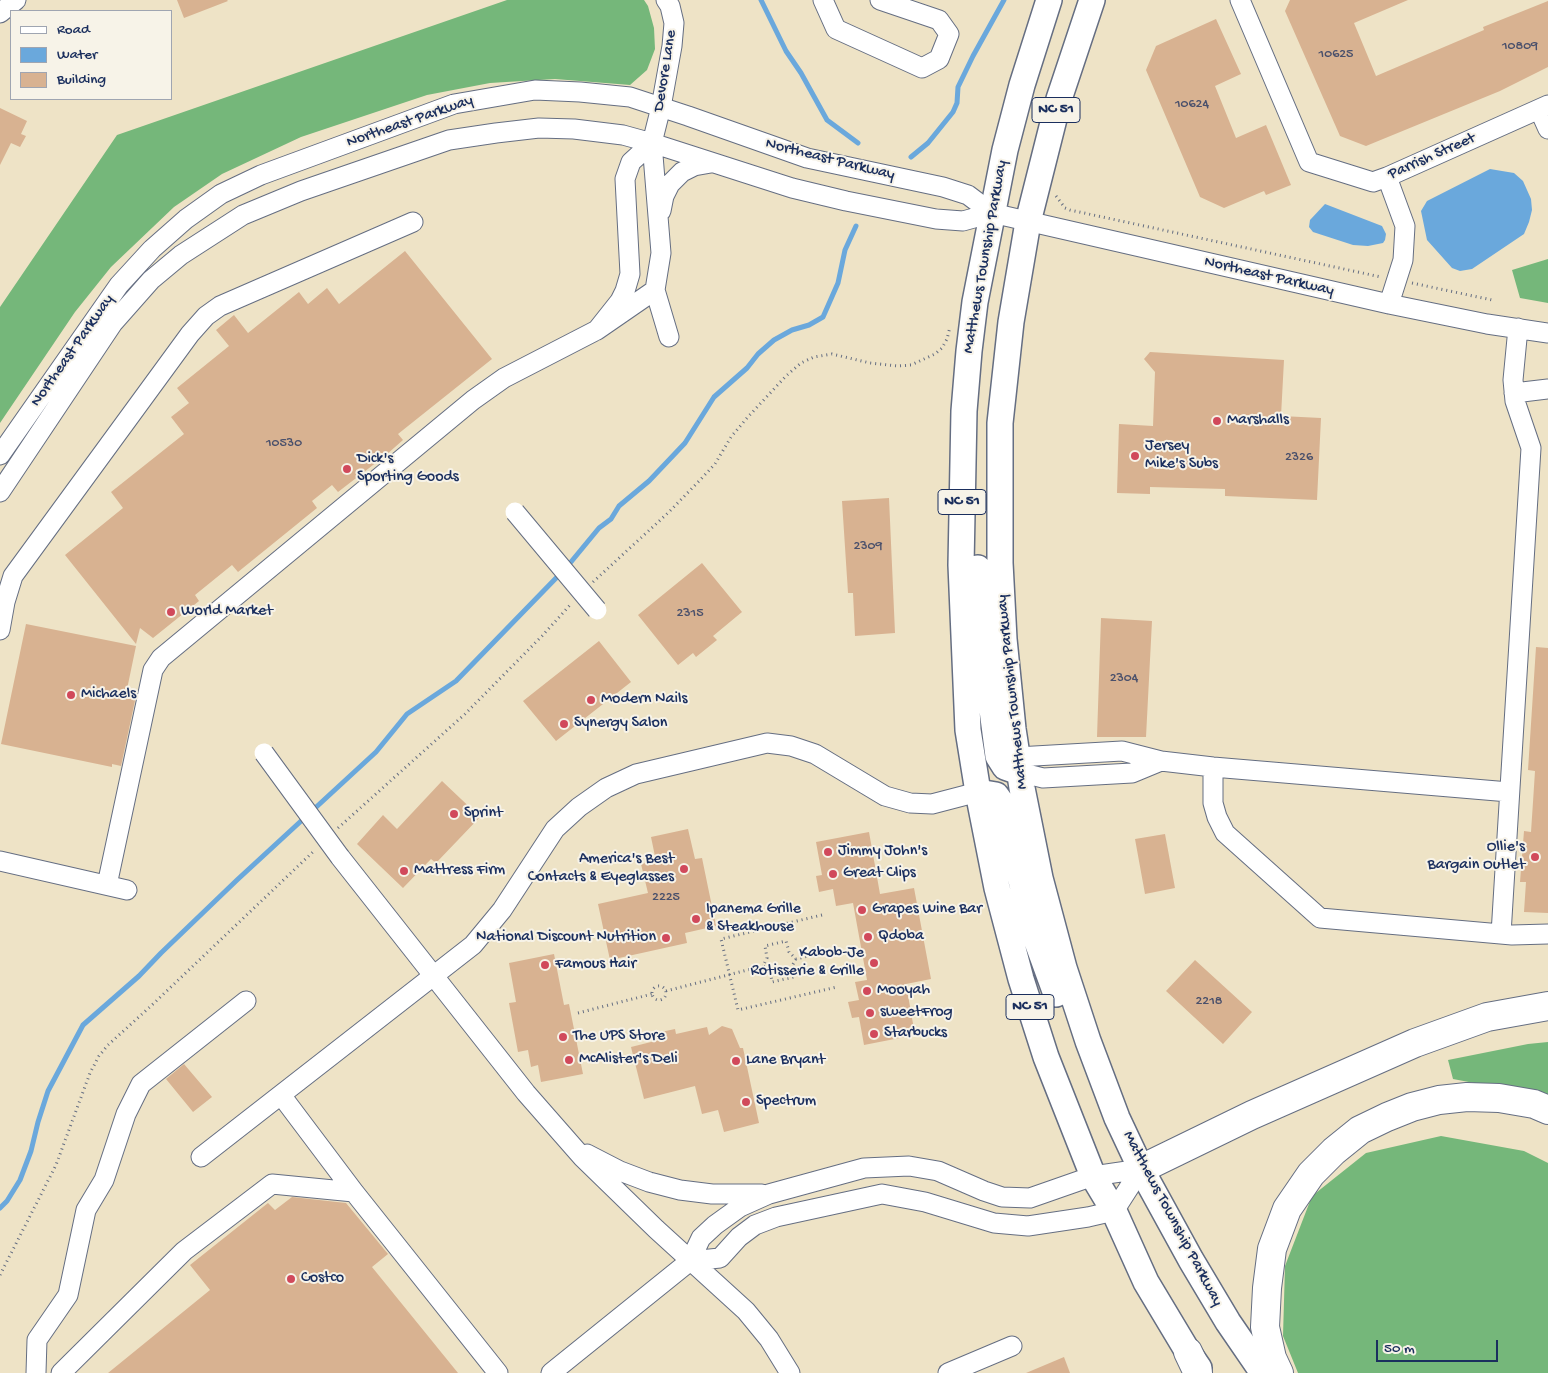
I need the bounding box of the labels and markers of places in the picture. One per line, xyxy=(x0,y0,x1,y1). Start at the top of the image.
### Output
place label: Marshalls xyxy=(1227,411,1289,431)
marker: Marshalls xyxy=(1211,415,1223,427)
place label: Jersey Mike's Subs xyxy=(1145,437,1218,475)
place label: Dick's Sporting Goods xyxy=(357,450,459,488)
marker: Jersey Mike's Subs xyxy=(1129,450,1141,462)
marker: Dick's Sporting Goods xyxy=(341,463,353,475)
place label: World Market xyxy=(181,602,273,622)
marker: World Market xyxy=(165,606,177,618)
place label: Michaels xyxy=(81,685,136,705)
marker: Michaels xyxy=(65,689,77,701)
place label: Modern Nails xyxy=(601,690,687,710)
marker: Modern Nails xyxy=(585,694,597,706)
place label: Synergy Salon xyxy=(574,714,667,734)
marker: Synergy Salon xyxy=(558,718,570,730)
place label: Sprint xyxy=(464,804,503,824)
marker: Sprint xyxy=(448,808,460,820)
place label: Ollie's Bargain Outlet xyxy=(1427,838,1525,876)
place label: Jimmy John's xyxy=(838,842,927,862)
marker: Jimmy John's xyxy=(822,846,834,858)
place label: America's Best Contacts & Eyeglasses xyxy=(528,850,674,888)
marker: Ollie's Bargain Outlet xyxy=(1529,851,1541,863)
place label: Mattress Firm xyxy=(414,861,505,881)
marker: America's Best Contacts & Eyeglasses xyxy=(678,863,690,875)
place label: Great Clips xyxy=(843,864,916,884)
marker: Mattress Firm xyxy=(398,865,410,877)
marker: Great Clips xyxy=(827,868,839,880)
place label: Ipanema Grille & Steakhouse xyxy=(706,900,801,938)
place label: Grapes Wine Bar xyxy=(872,900,982,920)
marker: Grapes Wine Bar xyxy=(856,904,868,916)
marker: Ipanema Grille & Steakhouse xyxy=(690,913,702,925)
place label: Qdoba xyxy=(878,927,924,947)
place label: National Discount Nutrition xyxy=(476,928,656,948)
marker: Qdoba xyxy=(862,931,874,943)
marker: National Discount Nutrition xyxy=(660,932,672,944)
place label: Kabob-Je Rotisserie & Grille xyxy=(750,944,864,982)
place label: Famous Hair xyxy=(555,955,636,975)
marker: Kabob-Je Rotisserie & Grille xyxy=(868,957,880,969)
marker: Famous Hair xyxy=(539,959,551,971)
place label: Mooyah xyxy=(877,981,930,1001)
marker: Mooyah xyxy=(861,985,873,997)
place label: sweetFrog xyxy=(880,1003,953,1023)
marker: sweetFrog xyxy=(864,1007,876,1019)
place label: Starbucks xyxy=(884,1024,947,1044)
place label: The UPS Store xyxy=(573,1027,665,1047)
marker: Starbucks xyxy=(868,1028,880,1040)
marker: The UPS Store xyxy=(557,1031,569,1043)
place label: McAlister's Deli xyxy=(579,1050,678,1070)
place label: Lane Bryant xyxy=(746,1051,825,1071)
marker: McAlister's Deli xyxy=(563,1054,575,1066)
marker: Lane Bryant xyxy=(730,1055,742,1067)
place label: Spectrum xyxy=(756,1092,816,1112)
marker: Spectrum xyxy=(740,1096,752,1108)
place label: Costco xyxy=(301,1269,344,1289)
marker: Costco xyxy=(285,1273,297,1285)

